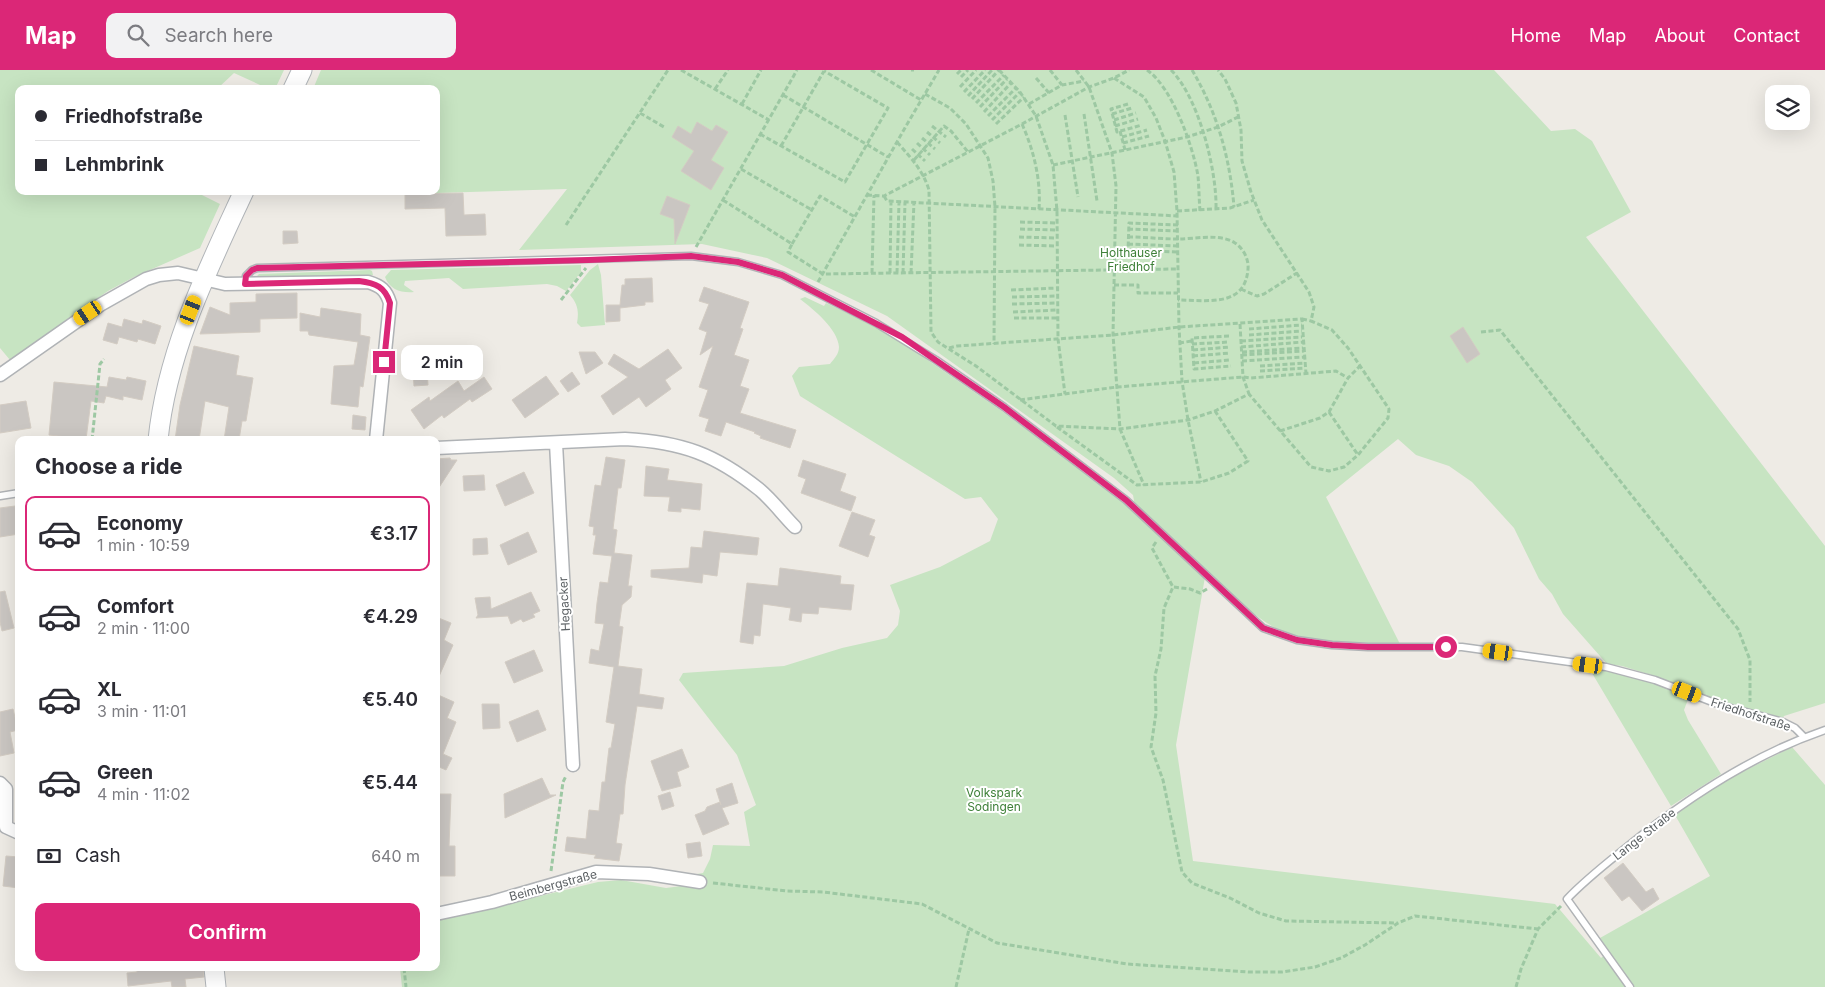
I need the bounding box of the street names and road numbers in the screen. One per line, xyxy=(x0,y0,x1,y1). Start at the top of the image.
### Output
street label: Hegacker xyxy=(555,576,573,632)
street label: Friedhofstraße xyxy=(1709,694,1793,734)
street label: Lange Straße xyxy=(1610,805,1678,863)
street label: Beimbergstraße xyxy=(507,866,599,904)

